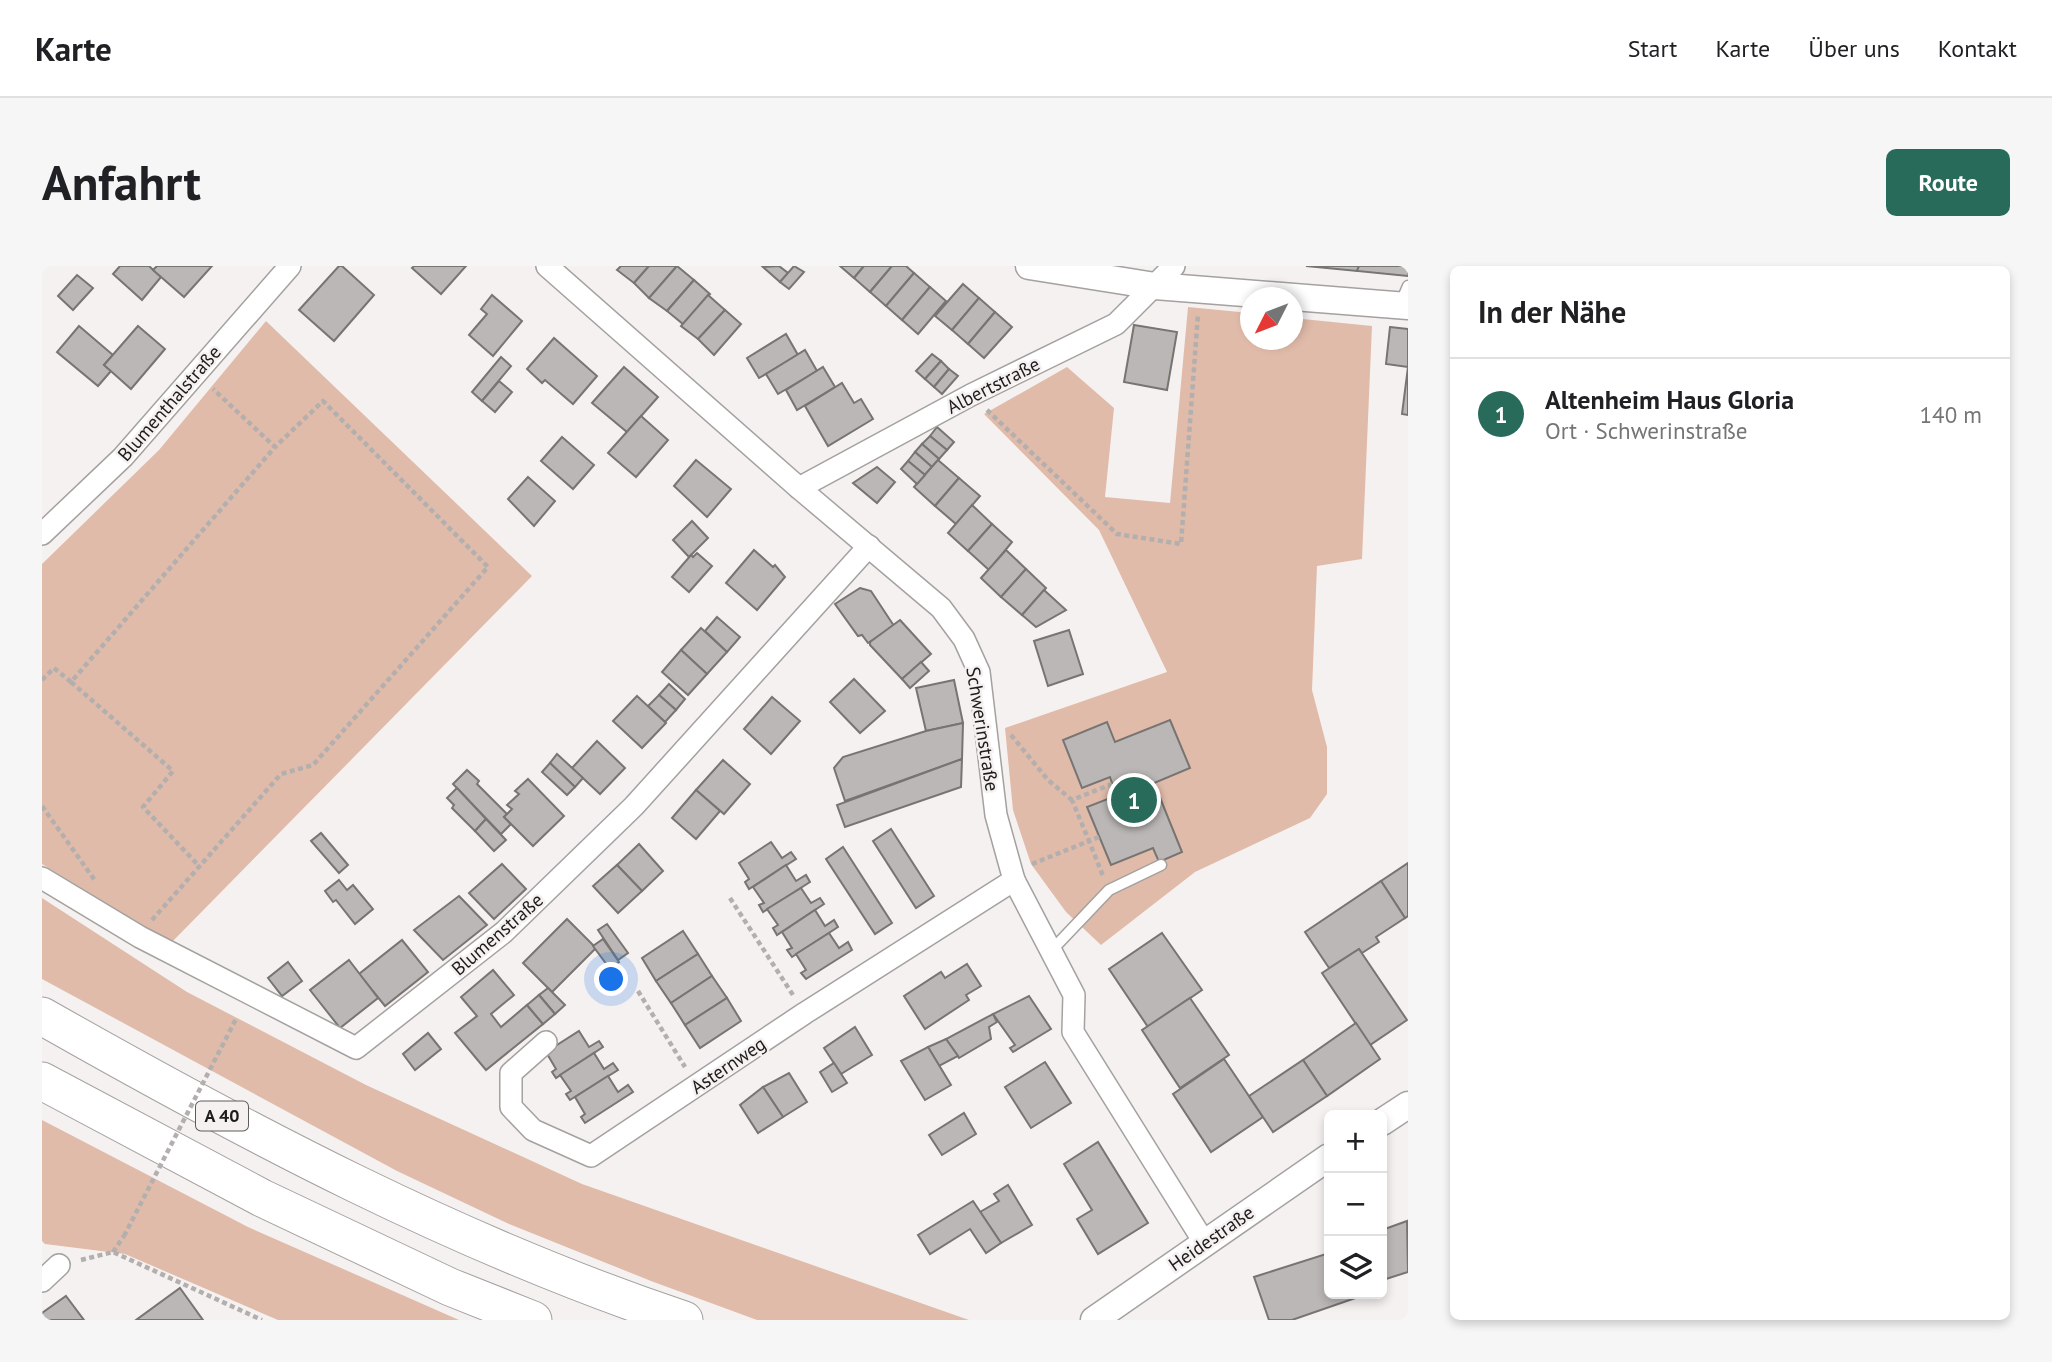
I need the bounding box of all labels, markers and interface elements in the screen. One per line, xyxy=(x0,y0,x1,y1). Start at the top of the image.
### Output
text: Karte xyxy=(35,27,112,70)
text: Start xyxy=(1628,33,1677,64)
text: Karte xyxy=(1715,33,1770,64)
text: Über uns xyxy=(1808,33,1900,64)
text: Kontakt xyxy=(1938,33,2017,64)
button: Route xyxy=(1886,149,2010,216)
text: Anfahrt xyxy=(42,150,201,214)
north arrow xyxy=(1240,287,1303,350)
text: In der Nähe xyxy=(1478,292,1626,331)
street label: Blumenthalstraße xyxy=(112,340,226,466)
street label: Albertstraße xyxy=(942,351,1044,419)
text: Altenheim Haus Gloria xyxy=(1545,383,1794,416)
text: 1 xyxy=(1494,400,1508,429)
text: 140 m xyxy=(1920,400,1982,429)
text: Ort · Schwerinstraße xyxy=(1545,416,1748,445)
street label: Schwerinstraße xyxy=(961,665,1005,793)
pin: 1 xyxy=(1111,774,1157,826)
street label: Blumenstraße xyxy=(446,888,548,980)
your location xyxy=(594,962,628,996)
street label: Asternweg xyxy=(686,1031,770,1099)
road number: A 40 xyxy=(196,1102,248,1130)
map controls xyxy=(1324,1110,1387,1299)
button: + xyxy=(1324,1110,1387,1173)
button: − xyxy=(1324,1173,1387,1236)
street label: Heidestraße xyxy=(1164,1200,1258,1276)
button: layers xyxy=(1324,1236,1387,1299)

